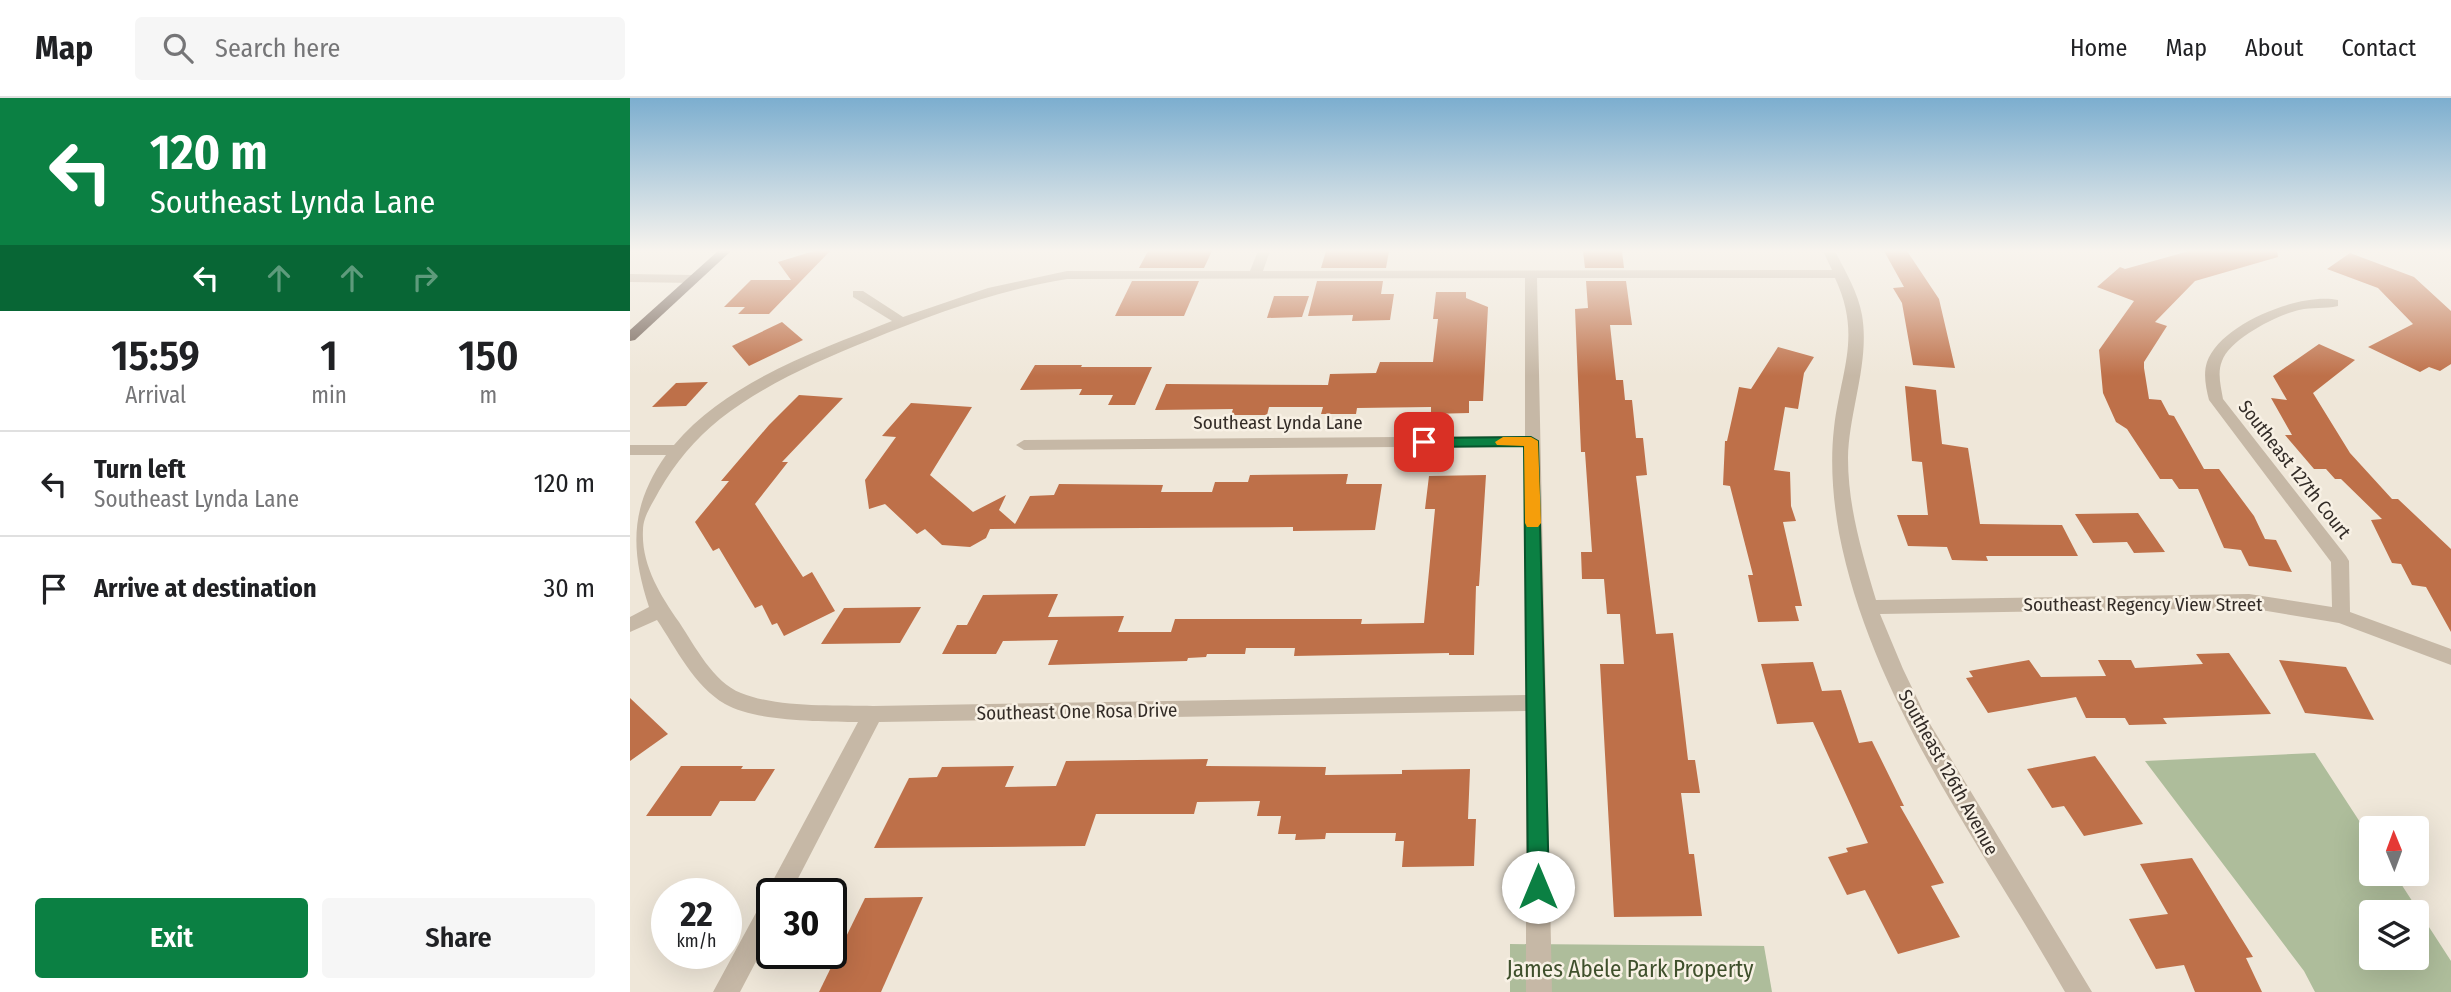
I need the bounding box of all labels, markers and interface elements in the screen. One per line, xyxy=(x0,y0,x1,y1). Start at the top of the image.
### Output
search box xyxy=(135,17,625,80)
text: Map xyxy=(35,28,93,68)
icon: search xyxy=(159,29,197,67)
text: Search here xyxy=(215,33,340,64)
text: Home xyxy=(2070,34,2127,62)
text: Map xyxy=(2165,34,2207,62)
text: About xyxy=(2245,34,2303,62)
text: Contact xyxy=(2341,34,2416,62)
text: 120 m xyxy=(150,123,268,182)
icon: left xyxy=(35,126,126,217)
text: Southeast Lynda Lane xyxy=(150,183,435,221)
icon: left xyxy=(187,259,225,297)
icon: ahead xyxy=(260,259,298,297)
icon: ahead xyxy=(333,259,371,297)
icon: right xyxy=(406,259,444,297)
text: 15:59 xyxy=(111,331,200,381)
text: 1 xyxy=(320,331,338,381)
text: 150 xyxy=(458,331,519,381)
text: Arrival xyxy=(125,381,186,409)
text: min xyxy=(311,381,347,409)
text: m xyxy=(480,381,497,409)
street label: Southeast 127th Court xyxy=(2234,396,2356,544)
street label: Southeast Lynda Lane xyxy=(1193,411,1363,434)
pin xyxy=(1394,412,1454,472)
icon: arrive xyxy=(1405,423,1443,461)
text: Turn left xyxy=(94,454,186,485)
icon: left xyxy=(35,465,73,503)
text: 120 m xyxy=(534,468,595,499)
text: Southeast Lynda Lane xyxy=(94,485,299,513)
icon: arrive xyxy=(35,570,73,608)
text: Arrive at destination xyxy=(94,573,317,604)
text: 30 m xyxy=(544,573,595,604)
street label: Southeast Regency View Street xyxy=(2024,593,2263,616)
street label: Southeast 126th Avenue xyxy=(1893,685,2004,859)
street label: Southeast One Rosa Drive xyxy=(977,698,1177,725)
north arrow xyxy=(2359,816,2429,886)
map controls xyxy=(2359,816,2429,970)
position arrow xyxy=(1501,850,1575,924)
speed limit sign: 30 xyxy=(756,878,847,969)
text: 22 xyxy=(680,893,713,935)
button: Exit xyxy=(35,898,308,978)
button: Share xyxy=(322,898,595,978)
button: layers xyxy=(2359,900,2429,970)
text: km/h xyxy=(676,930,717,952)
park label: James Abele Park Property xyxy=(1507,955,1754,983)

